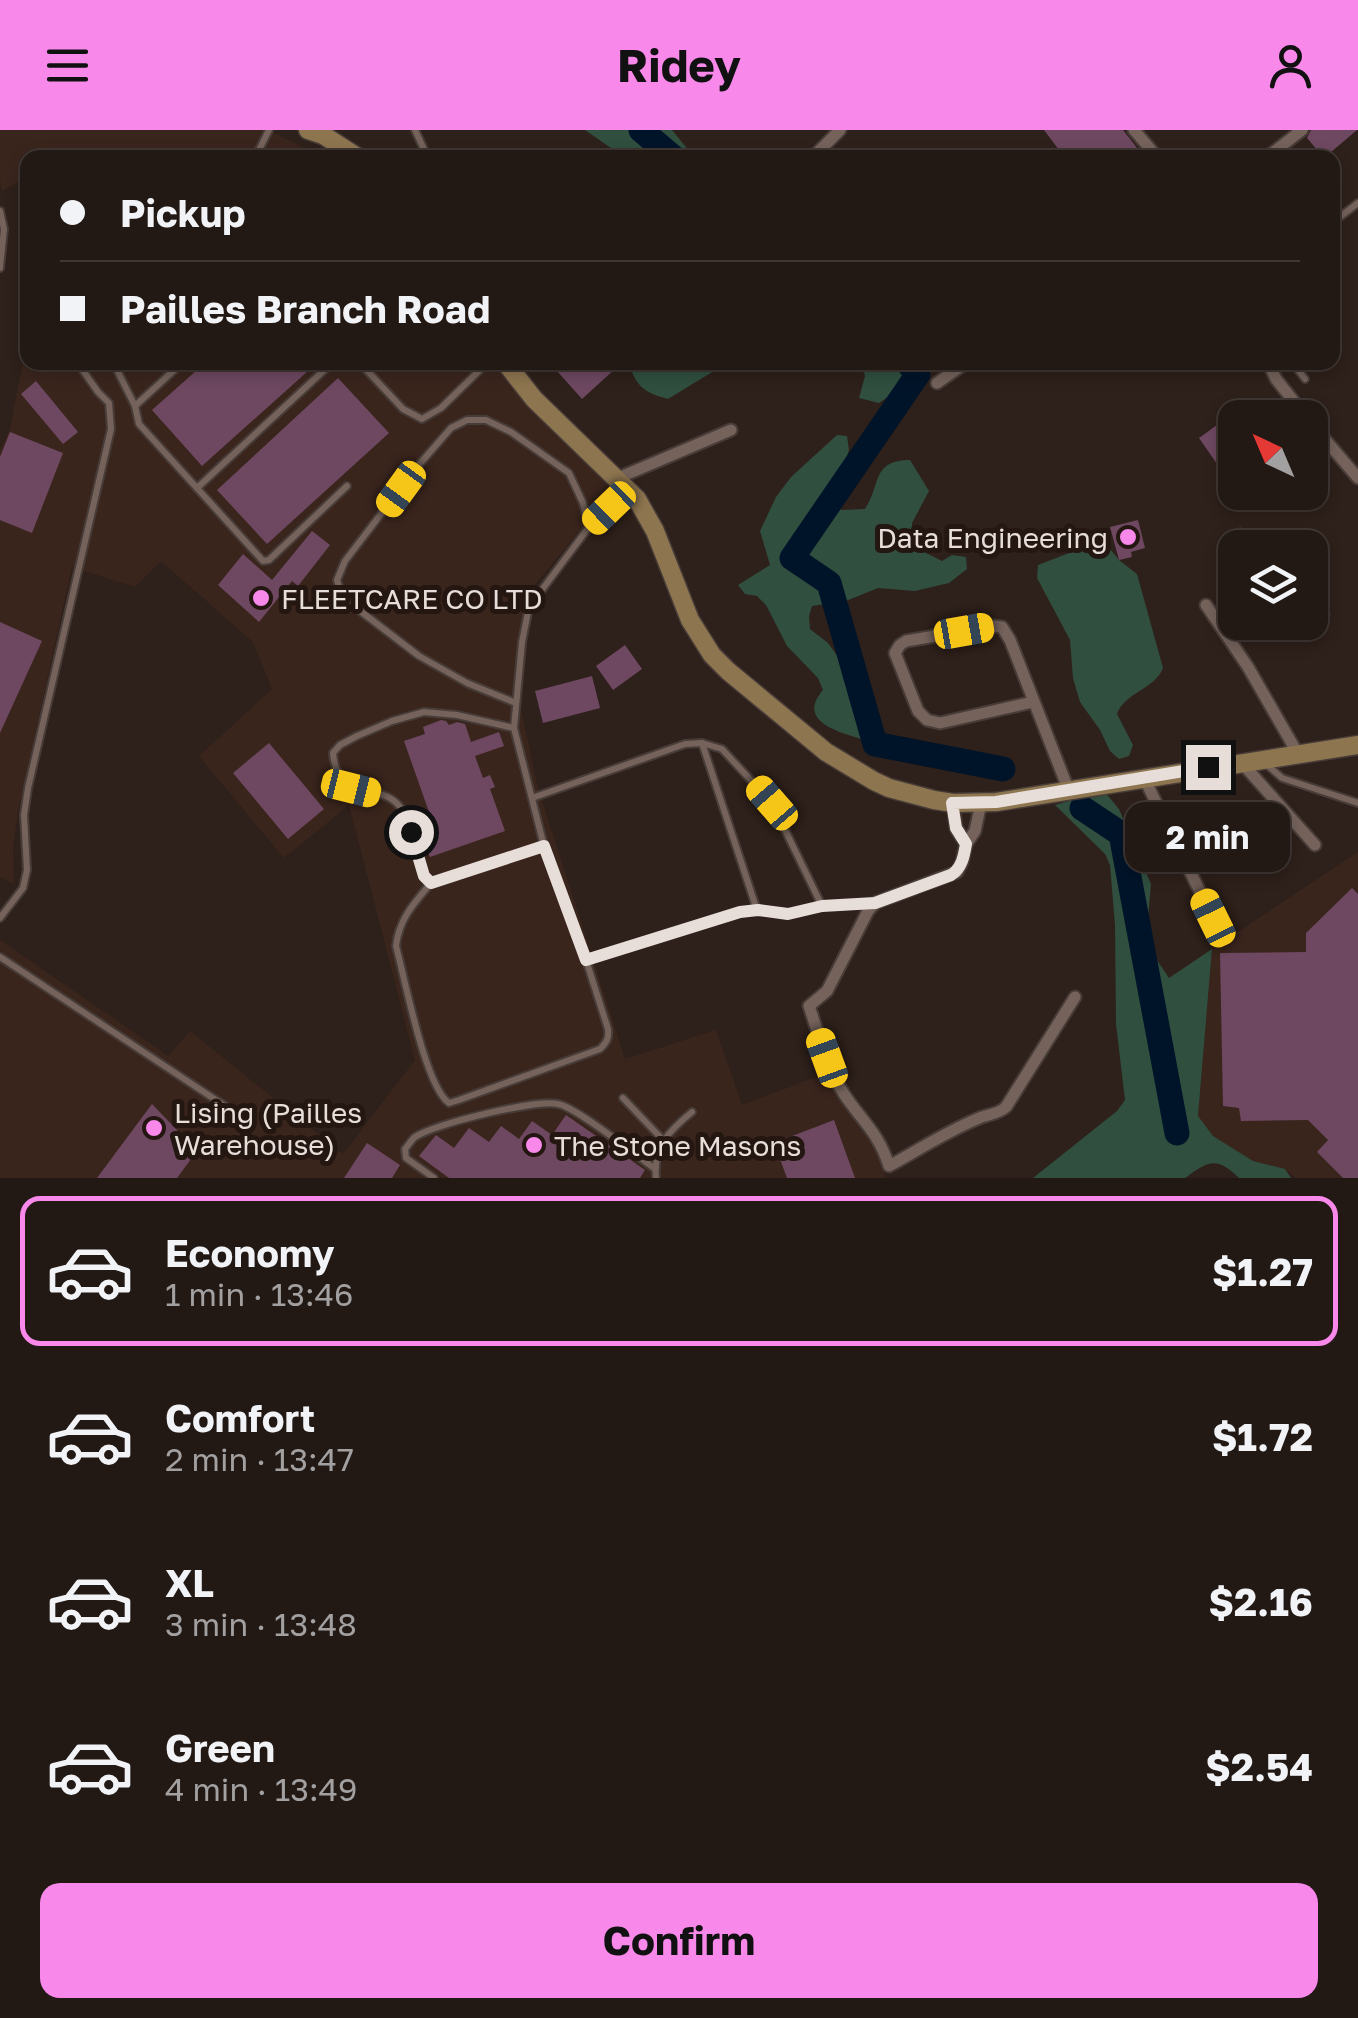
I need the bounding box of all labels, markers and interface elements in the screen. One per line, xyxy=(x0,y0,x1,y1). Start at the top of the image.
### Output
icon: menu xyxy=(40,38,95,93)
text: Ridey xyxy=(617,38,741,92)
icon: person xyxy=(1263,38,1318,93)
text: Pickup xyxy=(120,190,246,235)
text: Pailles Branch Road xyxy=(120,286,490,331)
north arrow xyxy=(1218,400,1328,510)
map controls xyxy=(1218,400,1328,640)
car xyxy=(371,456,431,522)
car xyxy=(577,476,641,540)
place label: Data Engineering xyxy=(877,521,1108,554)
marker: Data Engineering xyxy=(1117,526,1139,548)
button: layers xyxy=(1218,530,1328,640)
place label: FLEETCARE CO LTD xyxy=(281,582,543,615)
marker: FLEETCARE CO LTD xyxy=(250,587,272,609)
car xyxy=(932,611,996,651)
route end xyxy=(1186,745,1231,790)
car xyxy=(318,766,384,810)
car xyxy=(741,771,803,835)
callout: 2 min xyxy=(1126,802,1290,872)
route start xyxy=(389,810,434,855)
text: 2 min xyxy=(1166,818,1249,856)
car xyxy=(1186,884,1240,952)
car xyxy=(803,1025,851,1091)
place label: Lising (Pailles Warehouse) xyxy=(174,1096,362,1161)
marker: Lising (Pailles Warehouse) xyxy=(143,1117,165,1139)
place label: The Stone Masons xyxy=(554,1129,801,1162)
marker: The Stone Masons xyxy=(523,1134,545,1156)
icon: car xyxy=(45,1226,135,1316)
text: Economy xyxy=(165,1230,334,1275)
text: $1.27 xyxy=(1212,1249,1313,1294)
text: 1 min · 13:46 xyxy=(165,1275,353,1313)
icon: car xyxy=(45,1391,135,1481)
text: Comfort xyxy=(165,1395,315,1440)
text: $1.72 xyxy=(1212,1414,1313,1459)
text: 2 min · 13:47 xyxy=(165,1440,354,1478)
icon: car xyxy=(45,1556,135,1646)
text: XL xyxy=(165,1560,214,1605)
text: $2.16 xyxy=(1208,1579,1313,1624)
text: 3 min · 13:48 xyxy=(165,1605,357,1643)
icon: car xyxy=(45,1721,135,1811)
text: Green xyxy=(165,1725,275,1770)
text: $2.54 xyxy=(1205,1744,1313,1789)
text: 4 min · 13:49 xyxy=(165,1770,357,1808)
button: Confirm xyxy=(40,1883,1318,1998)

